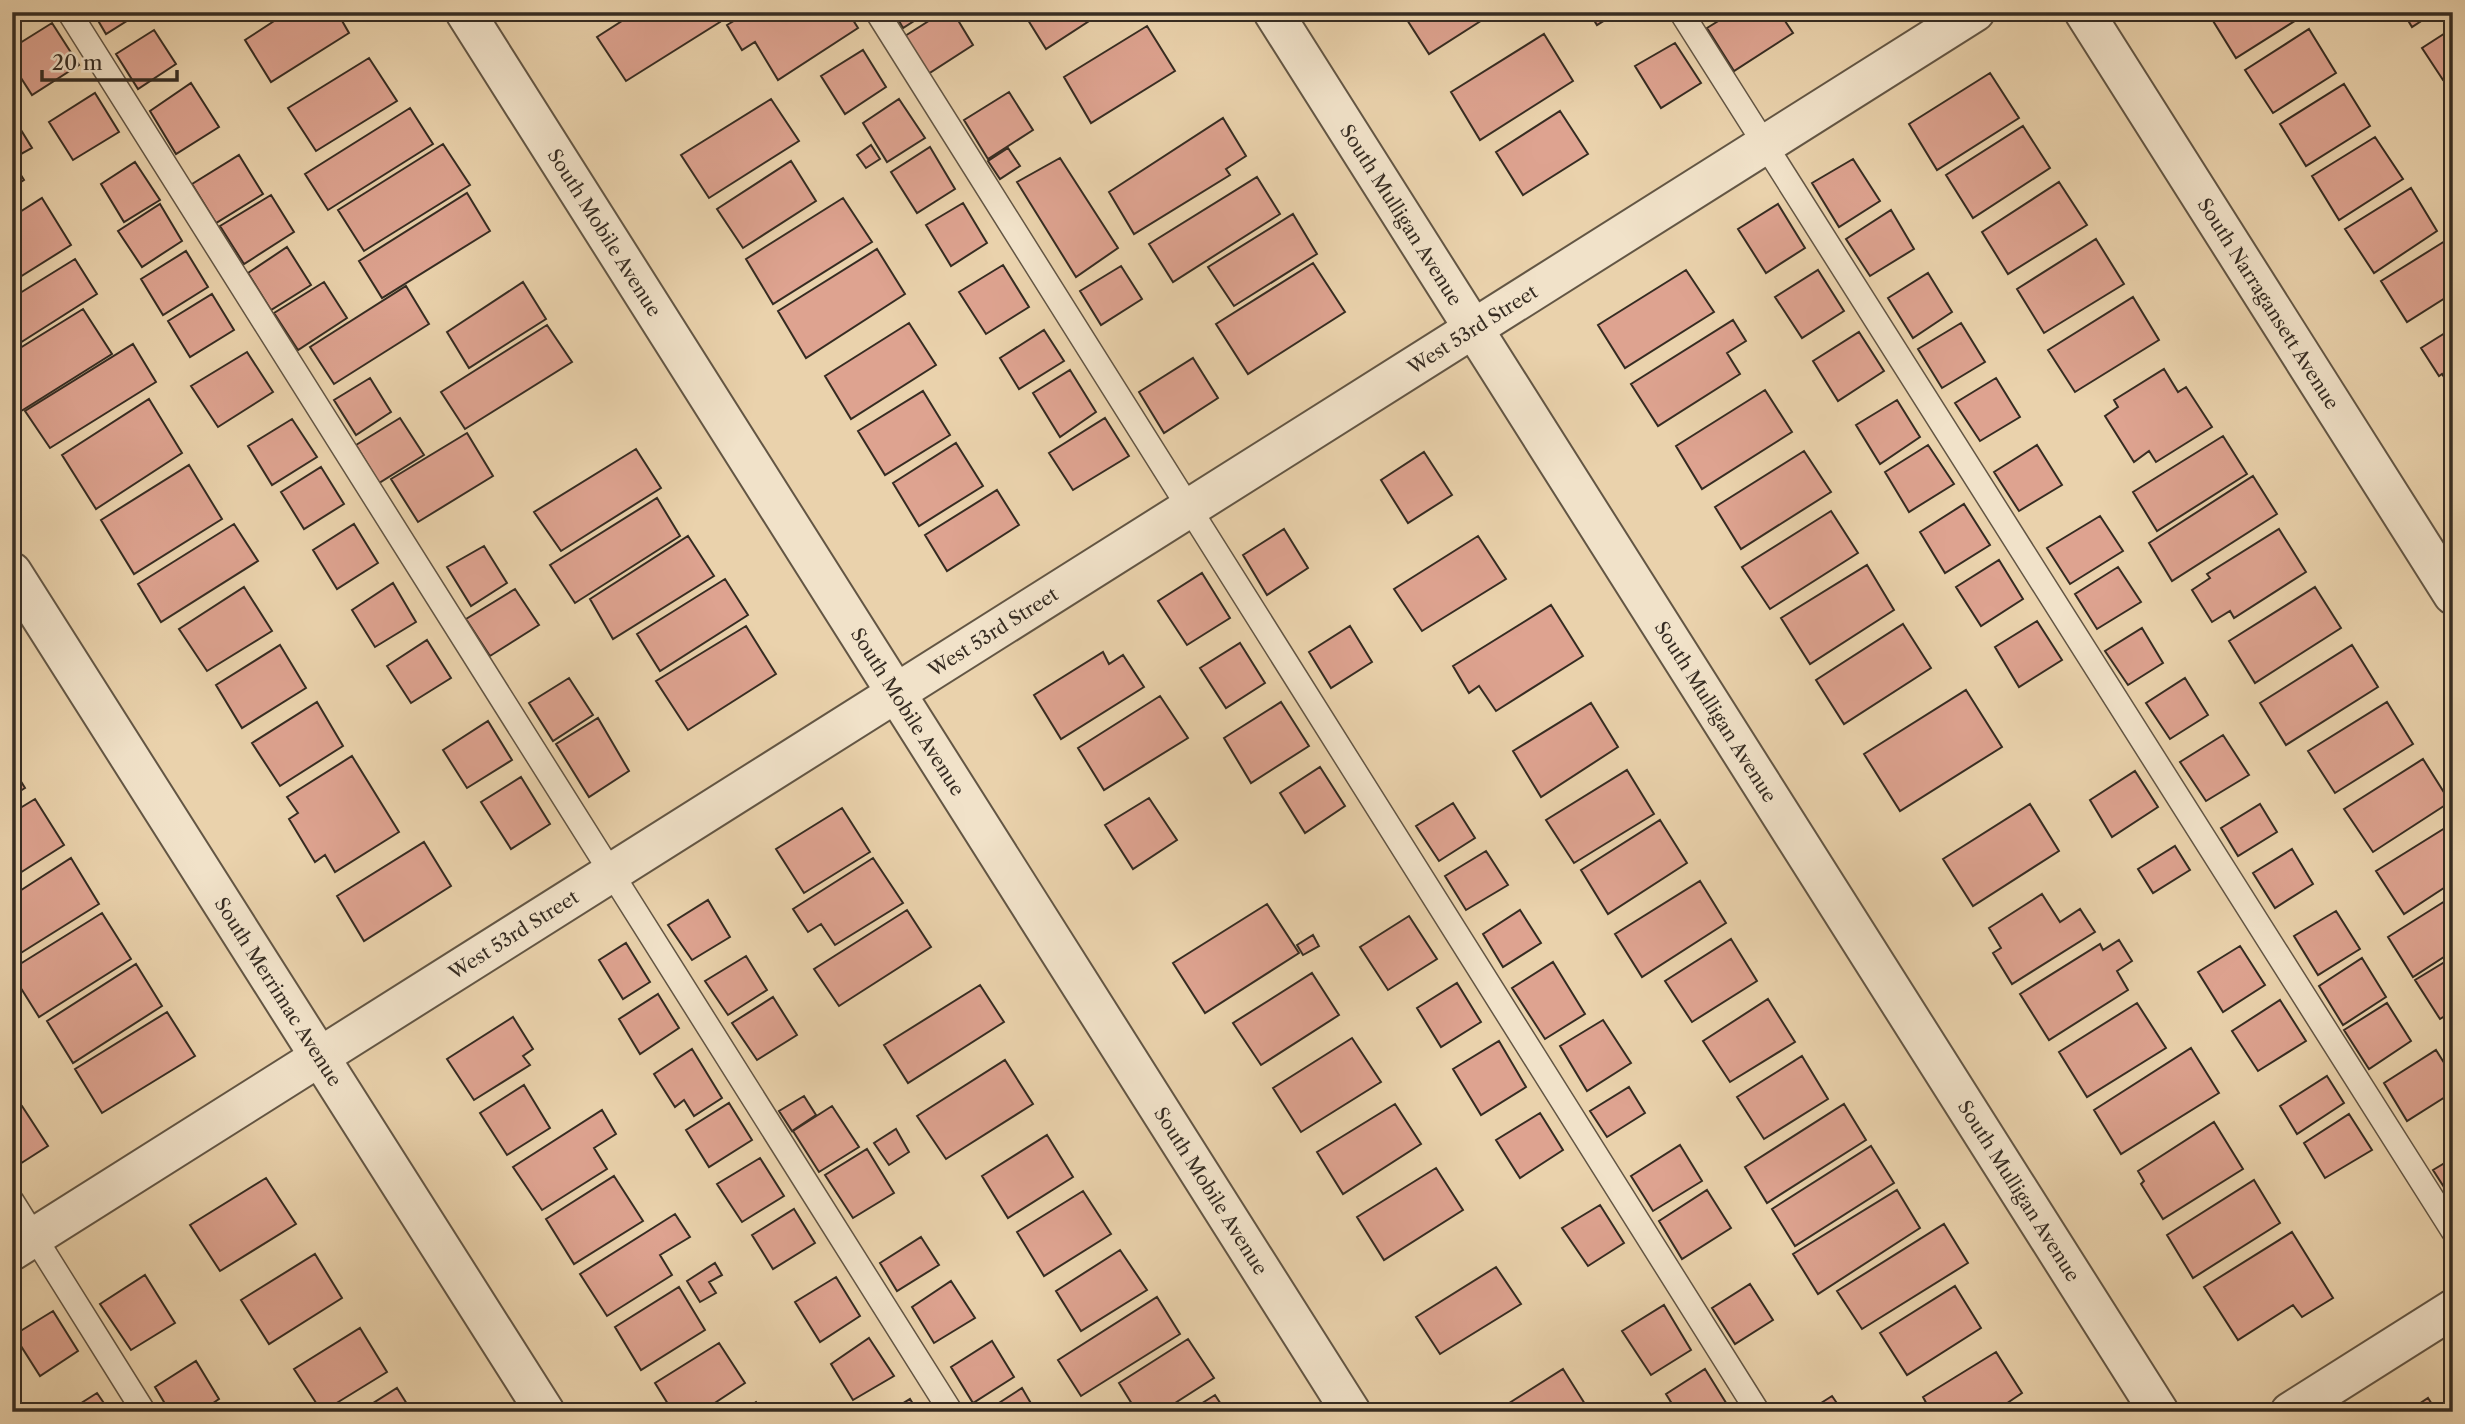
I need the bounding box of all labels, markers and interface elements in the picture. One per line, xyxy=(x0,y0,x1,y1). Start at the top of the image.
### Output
scale bar xyxy=(42,38,177,82)
text: 20 m xyxy=(52,50,103,75)
street label: South Mulligan Avenue xyxy=(1335,120,1467,310)
street label: South Mobile Avenue xyxy=(543,144,666,321)
street label: South Narragansett Avenue xyxy=(2193,194,2344,414)
street label: West 53rd Street xyxy=(1402,280,1542,379)
street label: West 53rd Street xyxy=(923,582,1062,682)
street label: South Mulligan Avenue xyxy=(1650,617,1782,807)
street label: South Mobile Avenue xyxy=(846,623,969,800)
street label: West 53rd Street xyxy=(444,885,583,984)
street label: South Merrimac Avenue xyxy=(210,893,347,1090)
street label: South Mulligan Avenue xyxy=(1953,1096,2085,1286)
street label: South Mobile Avenue xyxy=(1149,1103,1273,1279)

